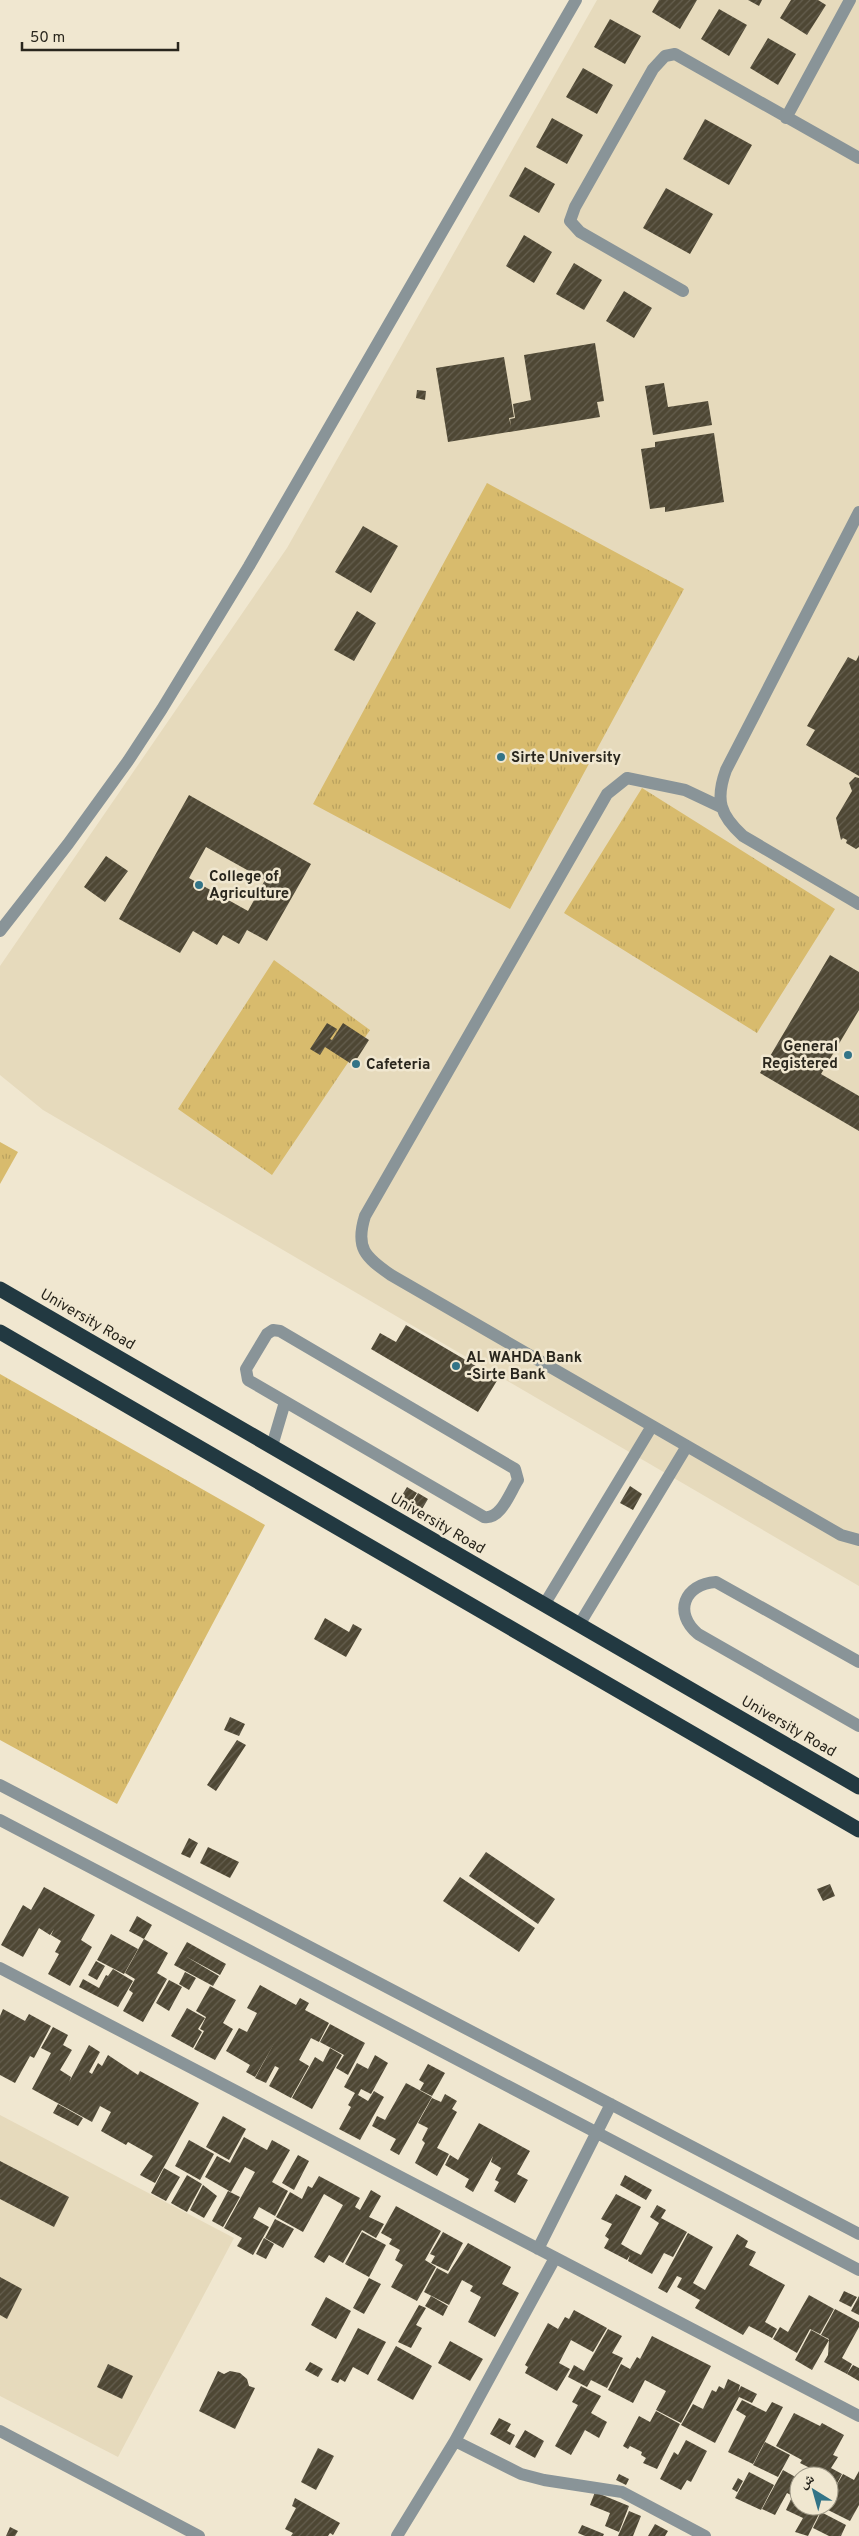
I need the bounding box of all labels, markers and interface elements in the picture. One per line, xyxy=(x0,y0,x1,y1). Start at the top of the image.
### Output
scale bar xyxy=(22,20,179,52)
text: 50 m xyxy=(30,29,65,48)
place label: Sirte University xyxy=(511,749,621,768)
marker: Sirte University xyxy=(495,751,507,763)
place label: College of Agriculture xyxy=(209,868,289,904)
marker: College of Agriculture xyxy=(193,879,205,891)
place label: General Registered xyxy=(762,1038,838,1074)
marker: General Registered xyxy=(842,1049,854,1061)
place label: Cafeteria xyxy=(366,1056,430,1075)
marker: Cafeteria xyxy=(350,1058,362,1070)
street label: University Road xyxy=(36,1285,138,1355)
place label: AL WAHDA Bank -Sirte Bank xyxy=(466,1349,582,1385)
marker: AL WAHDA Bank -Sirte Bank xyxy=(450,1360,462,1372)
street label: University Road xyxy=(386,1489,488,1559)
street label: University Road xyxy=(737,1692,839,1762)
north arrow xyxy=(789,2466,839,2516)
text: ش xyxy=(796,2470,818,2493)

